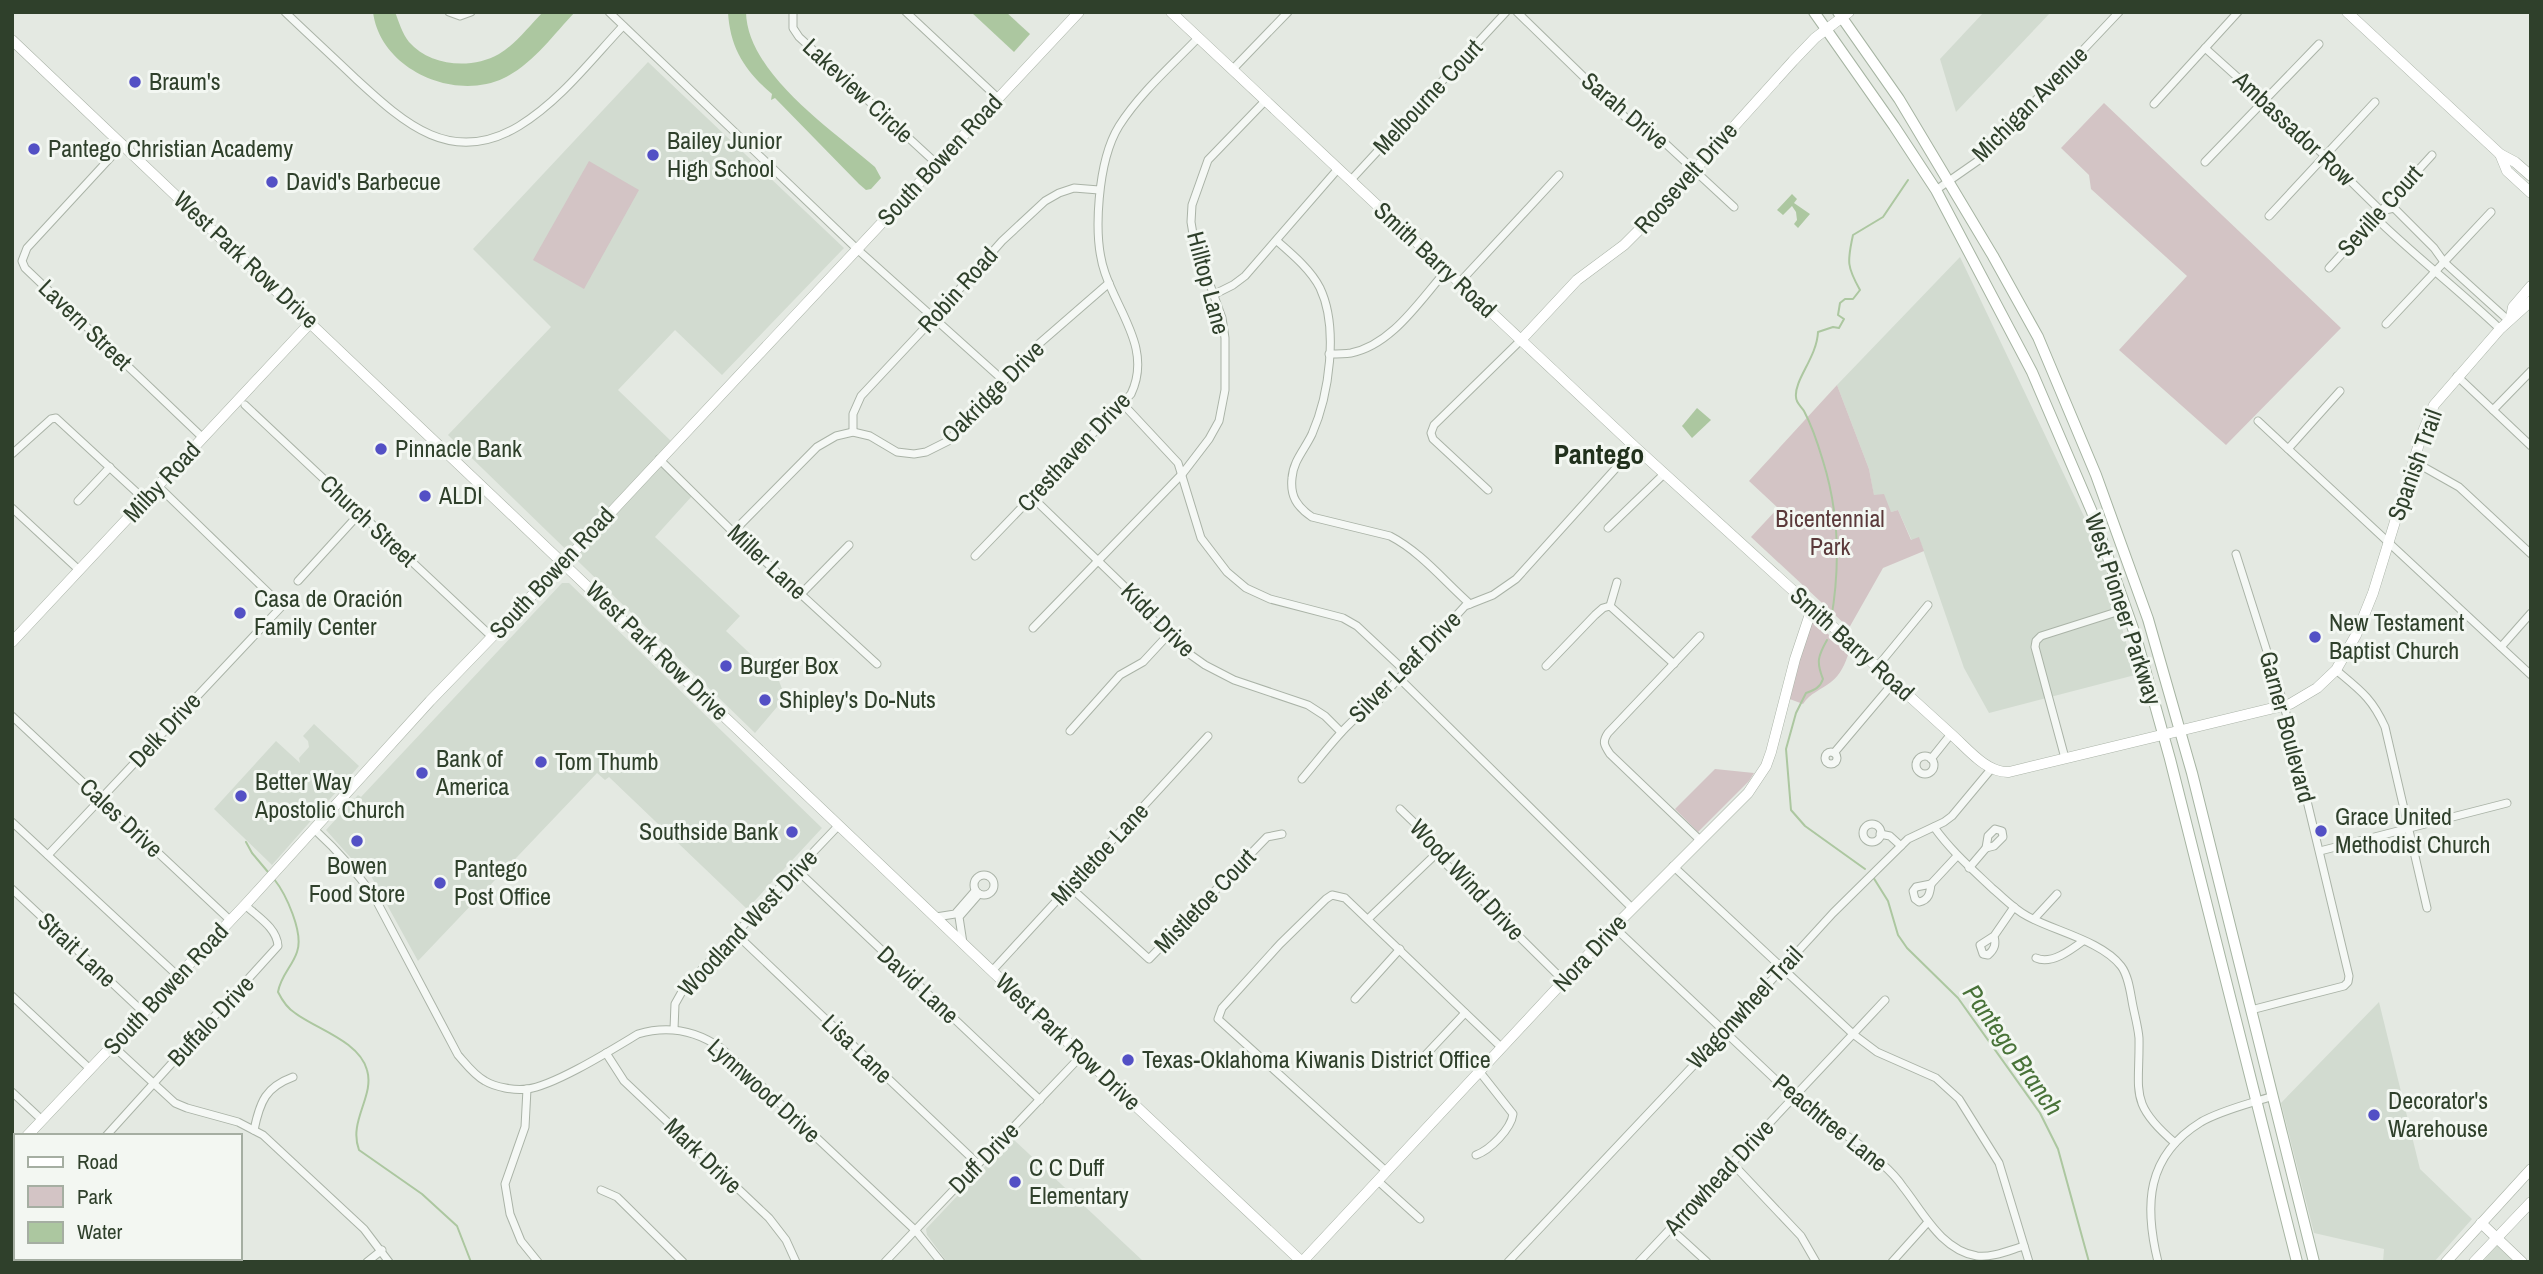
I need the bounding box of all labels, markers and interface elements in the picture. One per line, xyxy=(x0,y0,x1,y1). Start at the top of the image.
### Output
street label: Lakeview Circle xyxy=(797,31,921,150)
street label: Melbourne Court xyxy=(1366,31,1489,161)
street label: Michigan Avenue xyxy=(1964,38,2094,168)
street label: Ambassador Row xyxy=(2226,63,2363,193)
street label: Sarah Drive xyxy=(1575,64,1676,156)
place label: Braum's xyxy=(149,65,221,97)
marker: Braum's xyxy=(127,74,143,90)
street label: South Bowen Road xyxy=(870,86,1009,232)
street label: Roosevelt Drive xyxy=(1627,115,1744,240)
place label: Bailey Junior High School xyxy=(667,124,782,184)
place label: Pantego Christian Academy xyxy=(48,132,293,164)
marker: Pantego Christian Academy xyxy=(26,141,42,157)
marker: Bailey Junior High School xyxy=(645,147,661,163)
street label: Seville Court xyxy=(2330,157,2429,263)
place label: David's Barbecue xyxy=(286,165,441,197)
marker: David's Barbecue xyxy=(264,174,280,190)
street label: West Park Row Drive xyxy=(167,184,326,335)
street label: Smith Barry Road xyxy=(1368,194,1504,324)
street label: Hilltop Lane xyxy=(1180,228,1238,338)
street label: Robin Road xyxy=(910,240,1004,339)
street label: Lavern Street xyxy=(32,272,140,377)
street label: Oakridge Drive xyxy=(934,333,1051,450)
street label: Cresthaven Drive xyxy=(1009,384,1137,518)
street label: Spanish Trail xyxy=(2379,405,2449,525)
place label: Pinnacle Bank xyxy=(395,432,522,464)
street label: Milby Road xyxy=(116,434,207,529)
district label: Pantego xyxy=(1554,435,1644,473)
marker: Pinnacle Bank xyxy=(373,441,389,457)
street label: Church Street xyxy=(313,467,424,574)
place label: ALDI xyxy=(438,479,483,511)
marker: ALDI xyxy=(417,488,433,504)
street label: South Bowen Road xyxy=(482,499,621,645)
park label: Bicentennial Park xyxy=(1775,502,1885,562)
street label: West Pioneer Parkway xyxy=(2078,509,2170,709)
street label: Miller Lane xyxy=(721,516,814,606)
street label: West Park Row Drive xyxy=(579,574,736,727)
street label: Kidd Drive xyxy=(1115,575,1203,663)
street label: Smith Barry Road xyxy=(1784,579,1921,707)
place label: Casa de Oración Family Center xyxy=(254,582,403,642)
street label: Silver Leaf Drive xyxy=(1341,603,1467,729)
marker: Casa de Oración Family Center xyxy=(232,605,248,621)
place label: New Testament Baptist Church xyxy=(2329,606,2465,666)
marker: New Testament Baptist Church xyxy=(2307,629,2323,645)
street label: Garner Boulevard xyxy=(2252,648,2324,806)
place label: Burger Box xyxy=(740,649,839,681)
marker: Burger Box xyxy=(718,658,734,674)
place label: Shipley's Do-Nuts xyxy=(779,683,936,715)
street label: Delk Drive xyxy=(121,685,207,774)
marker: Shipley's Do-Nuts xyxy=(757,692,773,708)
place label: Bank of America xyxy=(435,742,509,802)
place label: Tom Thumb xyxy=(555,745,659,777)
marker: Tom Thumb xyxy=(533,754,549,770)
place label: Better Way Apostolic Church xyxy=(254,765,405,825)
marker: Bank of America xyxy=(414,765,430,781)
street label: Cales Drive xyxy=(73,771,170,864)
marker: Better Way Apostolic Church xyxy=(233,788,249,804)
street label: Mistletoe Lane xyxy=(1044,795,1155,911)
place label: Grace United Methodist Church xyxy=(2335,800,2490,860)
street label: Wood Wind Drive xyxy=(1403,812,1532,947)
place label: Southside Bank xyxy=(639,815,778,847)
marker: Grace United Methodist Church xyxy=(2313,823,2329,839)
marker: Southside Bank xyxy=(784,824,800,840)
marker: Bowen Food Store xyxy=(349,833,365,849)
street label: Mistletoe Court xyxy=(1146,841,1262,959)
street label: Woodland West Drive xyxy=(671,842,824,1003)
place label: Bowen Food Store xyxy=(309,849,405,909)
place label: Pantego Post Office xyxy=(454,852,551,912)
marker: Pantego Post Office xyxy=(432,875,448,891)
street label: Strait Lane xyxy=(32,905,124,994)
street label: Nora Drive xyxy=(1545,907,1633,998)
street label: South Bowen Road xyxy=(96,915,235,1061)
street label: David Lane xyxy=(871,938,966,1030)
street label: Wagonwheel Trail xyxy=(1679,939,1809,1076)
street label: West Park Row Drive xyxy=(989,966,1148,1117)
street label: Buffalo Drive xyxy=(160,968,261,1073)
water label: Pantego Branch xyxy=(1955,977,2072,1122)
street label: Lisa Lane xyxy=(815,1007,900,1090)
street label: Lynnwood Drive xyxy=(701,1031,828,1149)
place label: Texas-Oklahoma Kiwanis District Office xyxy=(1142,1043,1491,1075)
marker: Texas-Oklahoma Kiwanis District Office xyxy=(1120,1052,1136,1068)
street label: Peachtree Lane xyxy=(1767,1066,1895,1178)
place label: Decorator's Warehouse xyxy=(2388,1084,2488,1144)
marker: Decorator's Warehouse xyxy=(2366,1107,2382,1123)
street label: Mark Drive xyxy=(658,1110,749,1200)
street label: Arrowhead Drive xyxy=(1656,1111,1780,1242)
street label: Duff Drive xyxy=(941,1114,1025,1200)
legend xyxy=(14,1134,242,1260)
text: Road xyxy=(77,1147,118,1176)
place label: C C Duff Elementary xyxy=(1029,1151,1129,1211)
marker: C C Duff Elementary xyxy=(1007,1174,1023,1190)
text: Park xyxy=(77,1182,113,1211)
text: Water xyxy=(77,1217,123,1246)

